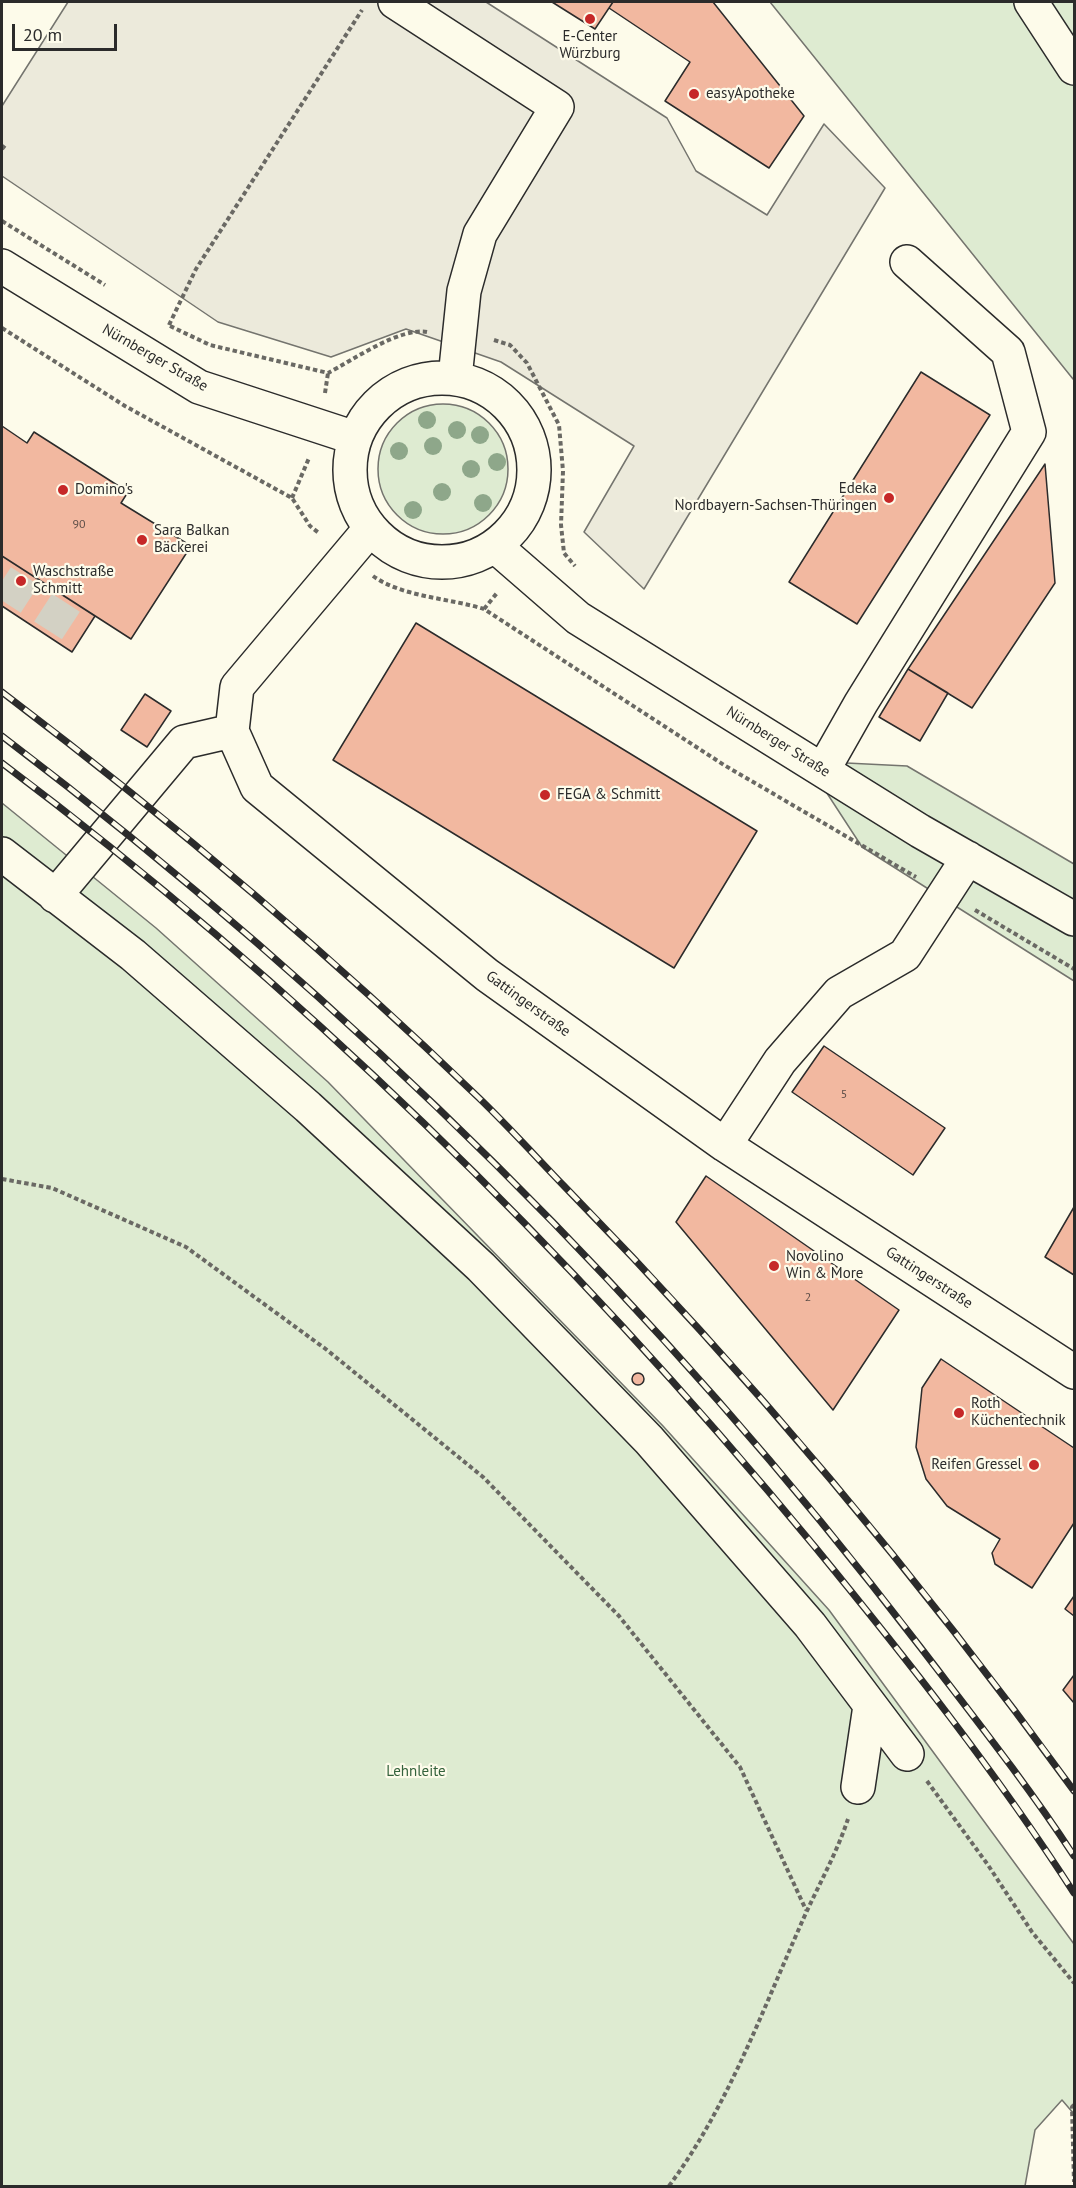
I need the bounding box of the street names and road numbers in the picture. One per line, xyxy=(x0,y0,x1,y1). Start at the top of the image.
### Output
street label: Nürnberger Straße xyxy=(99,320,211,396)
street label: Nürnberger Straße xyxy=(723,703,833,781)
street label: Gattingerstraße xyxy=(482,967,574,1041)
street label: Gattingerstraße xyxy=(882,1243,976,1313)

